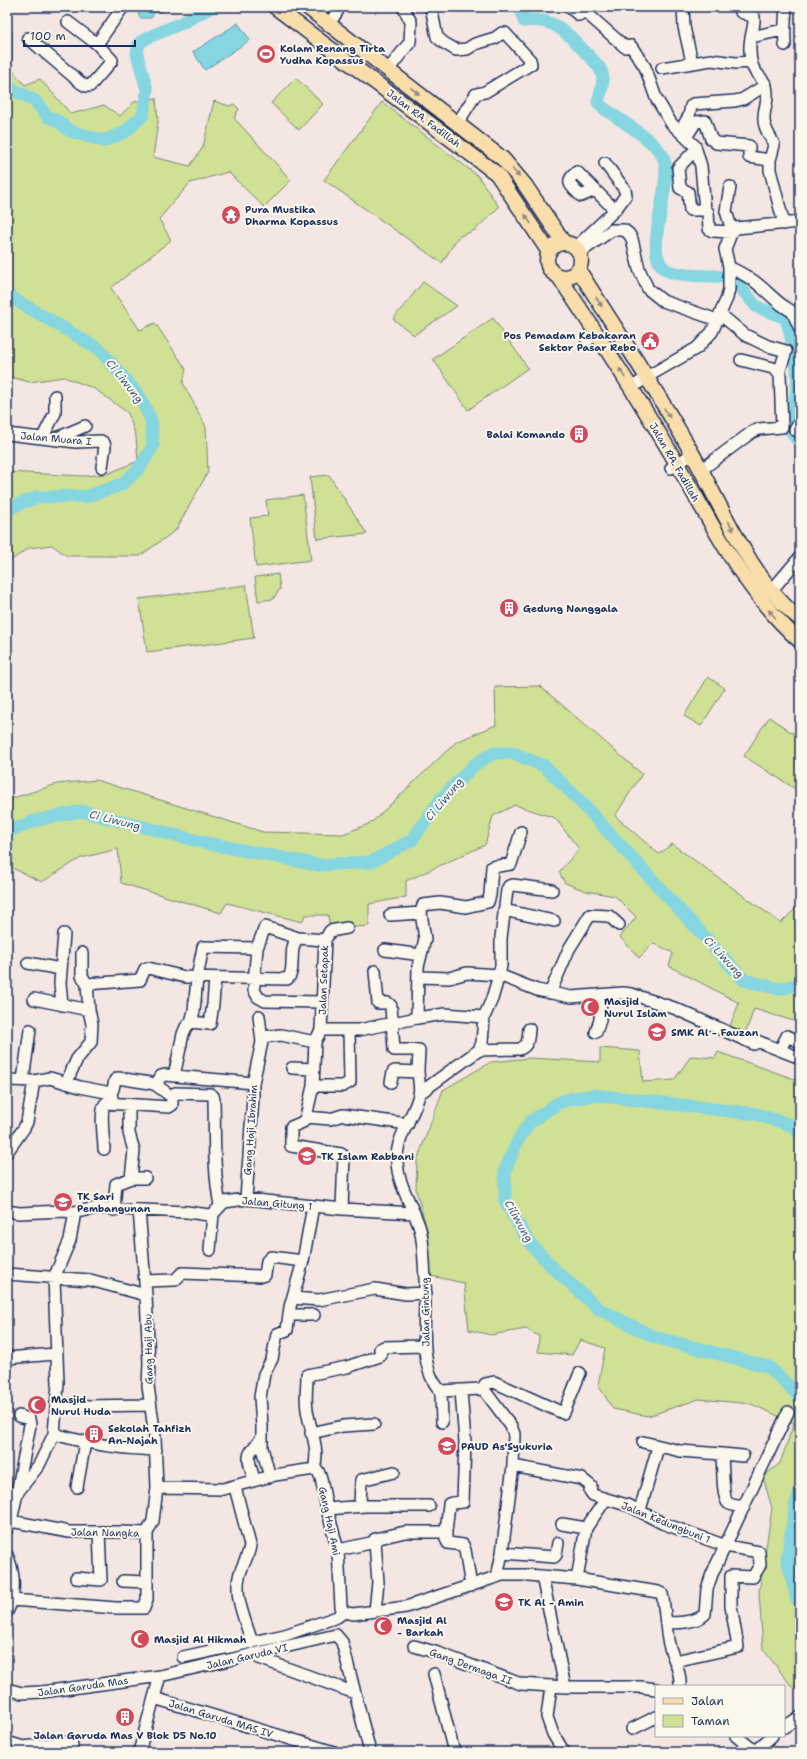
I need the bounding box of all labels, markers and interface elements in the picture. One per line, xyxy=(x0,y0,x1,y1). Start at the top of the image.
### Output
scale bar xyxy=(24,22,135,48)
text: 100 m xyxy=(30,28,66,44)
place label: Kolam Renang Tirta Yudha Kopassus xyxy=(280,42,385,67)
sports icon: Kolam Renang Tirta Yudha Kopassus xyxy=(255,43,277,65)
street label: Jalan RA. Fadillah xyxy=(384,86,463,150)
one-way arrow xyxy=(410,87,421,95)
one-way arrow xyxy=(511,167,520,178)
place label: Pura Mustika Dharma Kopassus xyxy=(245,203,338,228)
temple icon: Pura Mustika Dharma Kopassus xyxy=(220,204,242,226)
one-way arrow xyxy=(524,214,532,225)
one-way arrow xyxy=(595,297,603,307)
place label: Pos Pemadam Kebakaran Sektor Pasar Rebo xyxy=(503,329,636,354)
public building icon: Pos Pemadam Kebakaran Sektor Pasar Rebo xyxy=(639,330,661,352)
water label: Ci Liwung xyxy=(103,356,147,406)
one-way arrow xyxy=(618,368,626,378)
one-way arrow xyxy=(664,407,671,419)
street label: Jalan RA. Fadillah xyxy=(647,420,703,504)
building icon: Balai Komando xyxy=(568,423,590,445)
place label: Balai Komando xyxy=(487,428,565,441)
street label: Jalan Muara I xyxy=(20,429,93,448)
one-way arrow xyxy=(728,520,734,532)
building icon: Gedung Nanggala xyxy=(498,597,520,619)
place label: Gedung Nanggala xyxy=(523,602,618,615)
one-way arrow xyxy=(767,609,776,619)
water label: Ci Liwung xyxy=(422,775,467,824)
water label: Ci Liwung xyxy=(88,807,142,834)
water label: Ci Liwung xyxy=(700,933,747,981)
street label: Jalan Setapak xyxy=(316,945,331,1015)
place label: Masjid Nurul Islam xyxy=(604,995,667,1020)
mosque icon: Masjid Nurul Islam xyxy=(579,996,601,1018)
school or university icon: SMK Al - Fauzan xyxy=(646,1021,668,1043)
place label: SMK Al - Fauzan xyxy=(671,1026,759,1039)
street label: Gang Haji Ibrahim xyxy=(241,1084,260,1176)
school or university icon: TK Islam Rabbani xyxy=(296,1145,318,1167)
place label: TK Islam Rabbani xyxy=(321,1150,414,1163)
place label: TK Sari Pembangunan xyxy=(77,1190,151,1215)
school or university icon: TK Sari Pembangunan xyxy=(52,1191,74,1213)
street label: Jalan Gitung 1 xyxy=(241,1194,313,1213)
water label: Ciliwung xyxy=(501,1198,536,1245)
street label: Jalan Gintung xyxy=(418,1277,433,1347)
street label: Gang Haji Abu xyxy=(141,1313,156,1384)
place label: Masjid Nurul Huda xyxy=(51,1393,111,1418)
mosque icon: Masjid Nurul Huda xyxy=(26,1394,48,1416)
place label: Sekolah Tahfizh An-Najah xyxy=(108,1422,191,1447)
building icon: Sekolah Tahfizh An-Najah xyxy=(83,1423,105,1445)
school or university icon: PAUD As'Syukuria xyxy=(436,1435,458,1457)
place label: PAUD As'Syukuria xyxy=(461,1440,553,1453)
street label: Gang Haji Ami xyxy=(316,1485,343,1557)
street label: Jalan Kedungbuni 1 xyxy=(619,1499,712,1546)
street label: Jalan Nangka xyxy=(71,1525,140,1540)
school or university icon: TK Al - Amin xyxy=(493,1591,515,1613)
place label: TK Al - Amin xyxy=(518,1596,584,1609)
place label: Masjid Al - Barkah xyxy=(397,1614,447,1639)
mosque icon: Masjid Al - Barkah xyxy=(372,1615,394,1637)
mosque icon: Masjid Al Hikmah xyxy=(129,1628,151,1650)
place label: Masjid Al Hikmah xyxy=(154,1633,247,1646)
street label: Jalan Garuda VI xyxy=(205,1641,289,1672)
street label: Gang Dermaga II xyxy=(428,1645,515,1688)
street label: Jalan Garuda Mas xyxy=(37,1674,129,1699)
legend xyxy=(655,1685,785,1737)
text: Jalan xyxy=(691,1693,724,1709)
street label: Jalan Garuda MAS IV xyxy=(167,1696,275,1741)
building icon: Jalan Garuda Mas V Blok D5 No.10 xyxy=(114,1706,136,1728)
text: Taman xyxy=(691,1713,730,1729)
place label: Jalan Garuda Mas V Blok D5 No.10 xyxy=(33,1729,217,1742)

